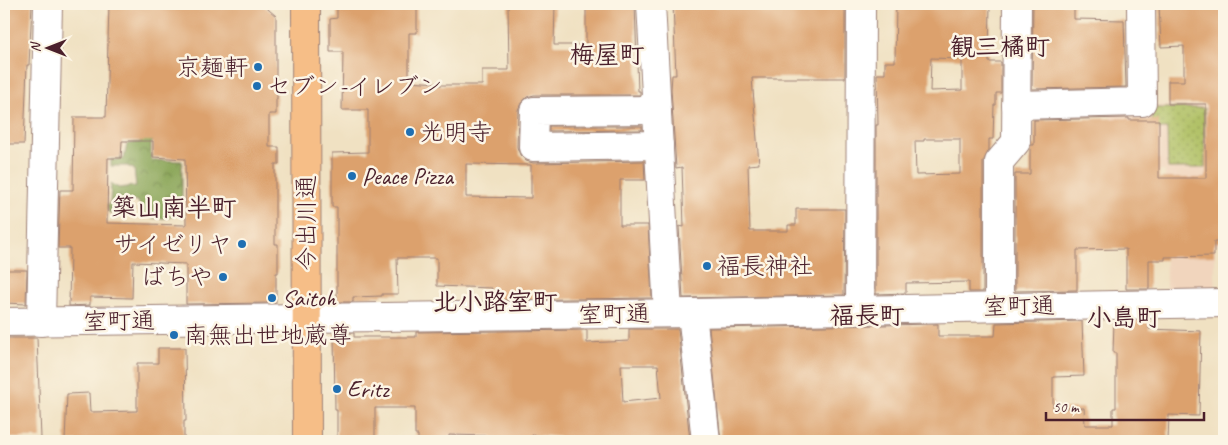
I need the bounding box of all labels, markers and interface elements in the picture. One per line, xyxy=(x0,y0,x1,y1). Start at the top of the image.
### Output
north arrow xyxy=(22,22,72,72)
district label: 観三橘町 xyxy=(950,31,1050,63)
district label: 梅屋町 xyxy=(569,39,645,71)
text: N xyxy=(27,41,44,52)
place label: 京麺軒 xyxy=(176,52,248,82)
marker: 京麺軒 xyxy=(252,61,264,73)
place label: セブン-イレブン xyxy=(267,71,443,101)
marker: セブン-イレブン xyxy=(251,80,263,92)
place label: 光明寺 xyxy=(420,117,492,147)
marker: 光明寺 xyxy=(404,126,416,138)
place label: Peace Pizza xyxy=(362,161,454,191)
marker: Peace Pizza xyxy=(346,170,358,182)
street label: 今出川通 xyxy=(291,175,321,271)
district label: 築山南半町 xyxy=(111,192,237,224)
place label: サイゼリヤ xyxy=(113,229,232,259)
marker: サイゼリヤ xyxy=(236,238,248,250)
place label: 福長神社 xyxy=(717,251,813,281)
marker: 福長神社 xyxy=(701,260,713,272)
place label: ばちや xyxy=(141,262,213,292)
marker: ばちや xyxy=(217,271,229,283)
place label: Saitoh xyxy=(282,283,337,313)
district label: 北小路室町 xyxy=(432,286,558,318)
street label: 室町通 xyxy=(983,290,1055,322)
marker: Saitoh xyxy=(266,292,278,304)
street label: 室町通 xyxy=(578,298,650,330)
district label: 福長町 xyxy=(829,300,905,332)
district label: 小島町 xyxy=(1086,302,1162,334)
street label: 室町通 xyxy=(83,305,155,337)
place label: 南無出世地蔵尊 xyxy=(184,320,352,350)
marker: 南無出世地蔵尊 xyxy=(168,329,180,341)
place label: Eritz xyxy=(347,374,390,404)
marker: Eritz xyxy=(331,383,343,395)
scale bar xyxy=(1046,390,1203,422)
text: 50 m xyxy=(1053,398,1080,417)

